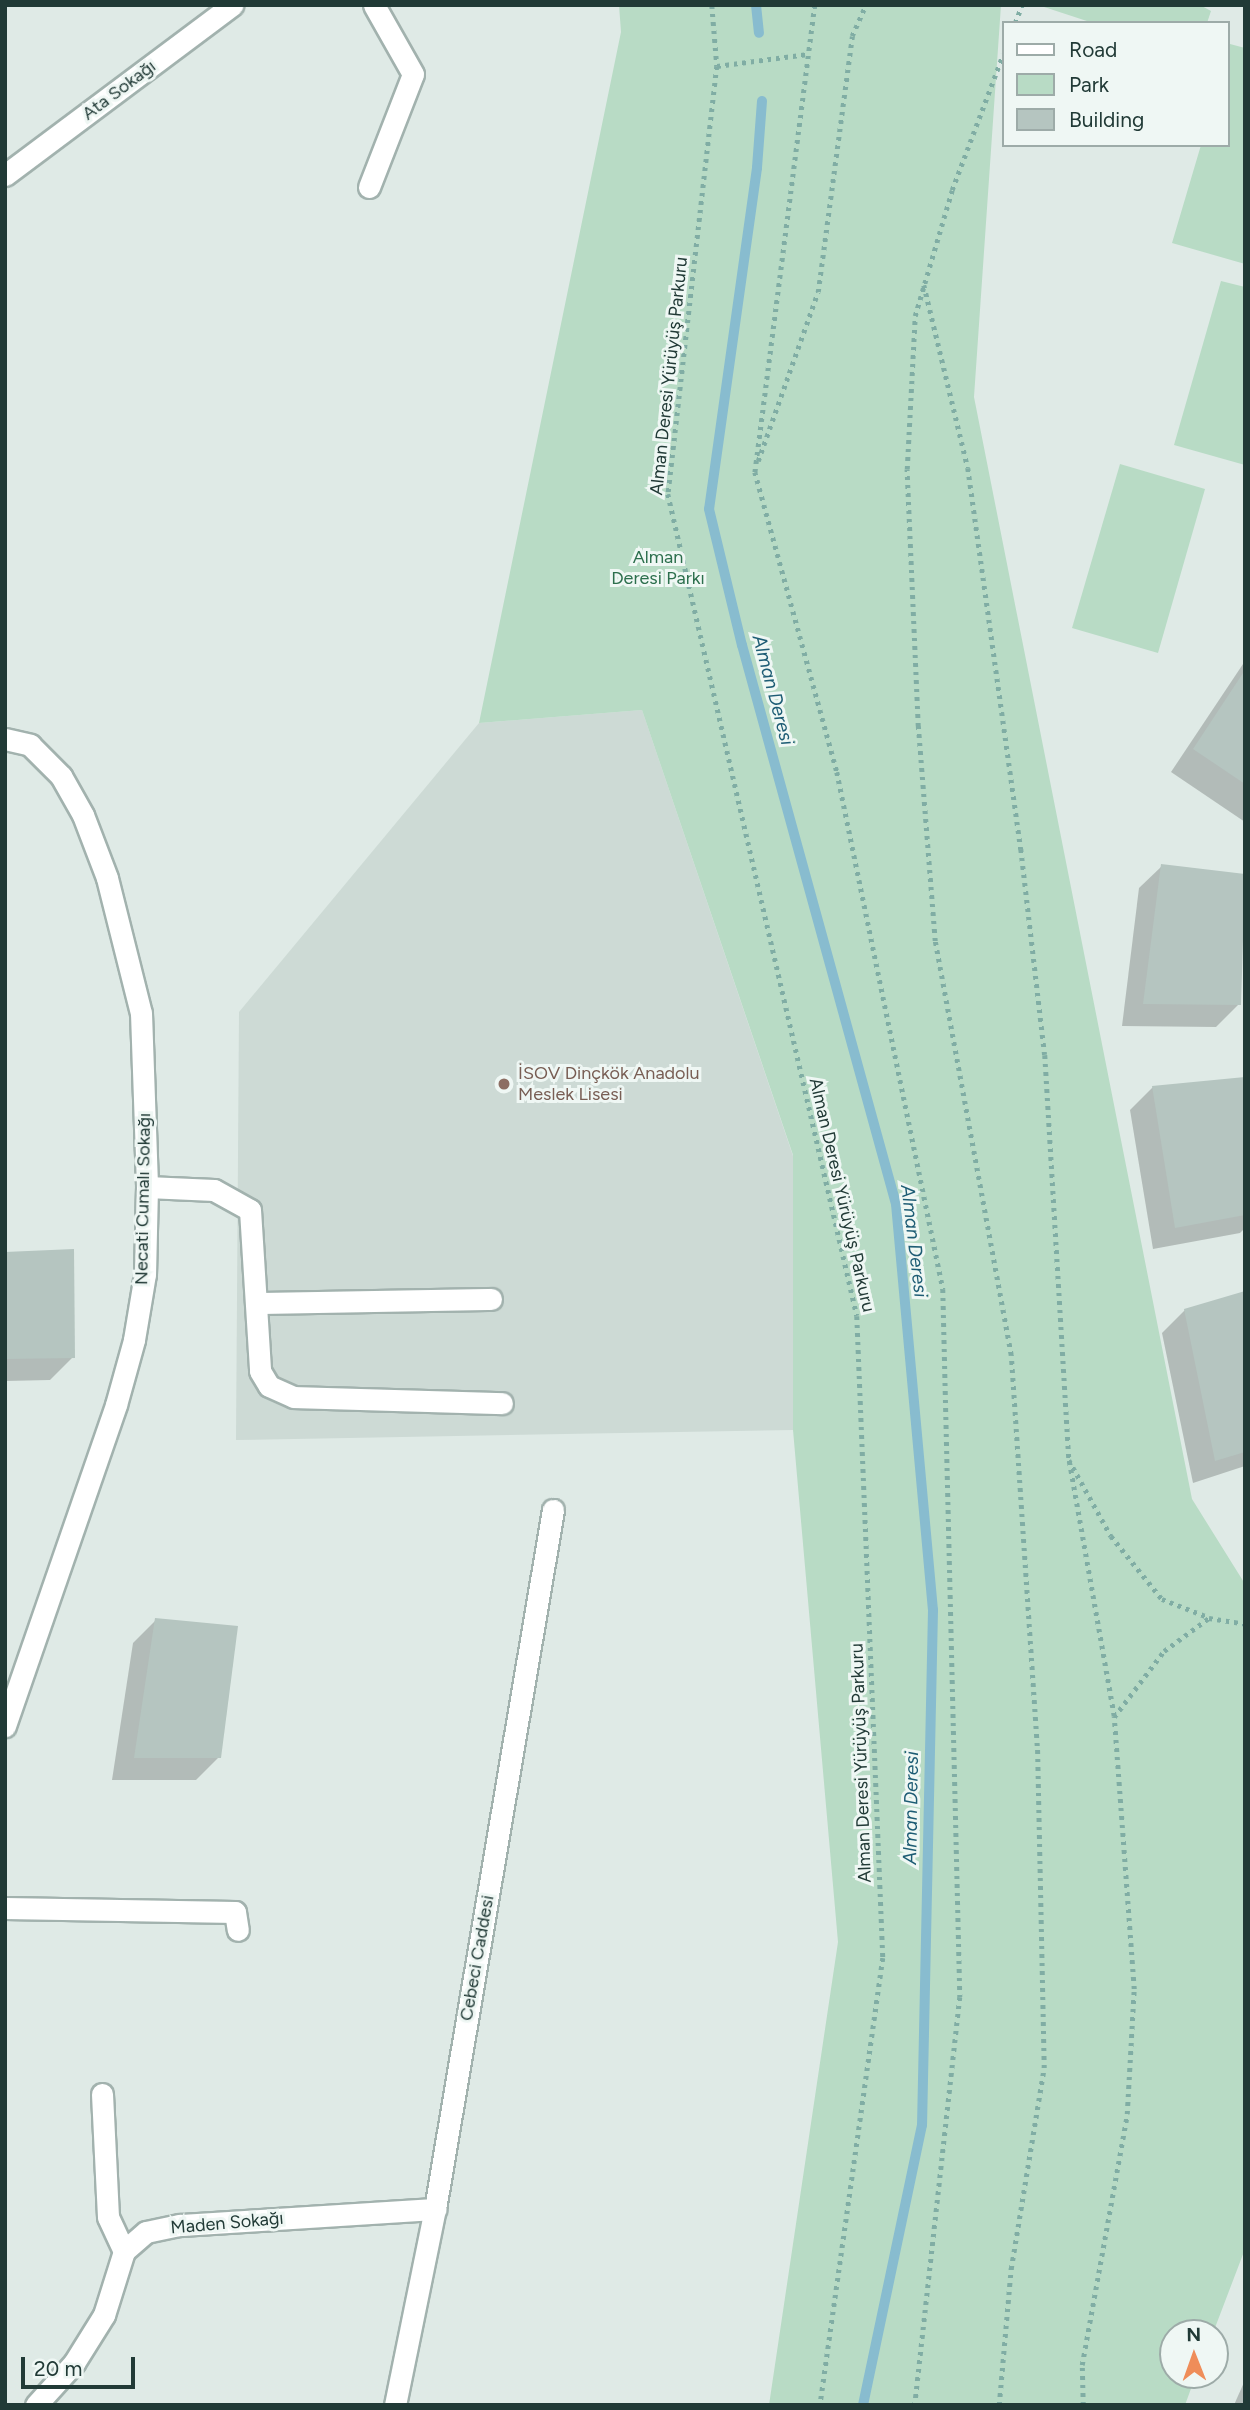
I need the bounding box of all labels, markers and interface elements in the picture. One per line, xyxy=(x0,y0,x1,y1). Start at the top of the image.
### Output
legend xyxy=(1002,21,1229,147)
text: Road xyxy=(1069,37,1117,62)
street label: Ata Sokağı xyxy=(78,55,160,125)
text: Park xyxy=(1069,72,1109,97)
text: Building xyxy=(1069,107,1144,132)
street label: Alman Deresi Yürüyüş Parkuru xyxy=(646,256,692,496)
park label: Alman Deresi Parkı xyxy=(611,547,705,590)
water label: Alman Deresi xyxy=(747,632,799,748)
place label: İSOV Dinçkök Anadolu Meslek Lisesi xyxy=(518,1063,700,1106)
marker: İSOV Dinçkök Anadolu Meslek Lisesi xyxy=(496,1076,512,1092)
street label: Alman Deresi Yürüyüş Parkuru xyxy=(805,1076,879,1314)
street label: Necati Cumalı Sokağı xyxy=(131,1113,155,1285)
water label: Alman Deresi xyxy=(896,1183,932,1299)
street label: Alman Deresi Yürüyüş Parkuru xyxy=(846,1643,876,1883)
water label: Alman Deresi xyxy=(899,1751,923,1865)
street label: Cebeci Caddesi xyxy=(455,1893,499,2023)
street label: Maden Sokağı xyxy=(170,2207,284,2239)
north arrow xyxy=(1159,2319,1229,2389)
text: N xyxy=(1186,2323,1201,2346)
scale bar xyxy=(24,2344,138,2388)
text: 20 m xyxy=(34,2356,82,2381)

